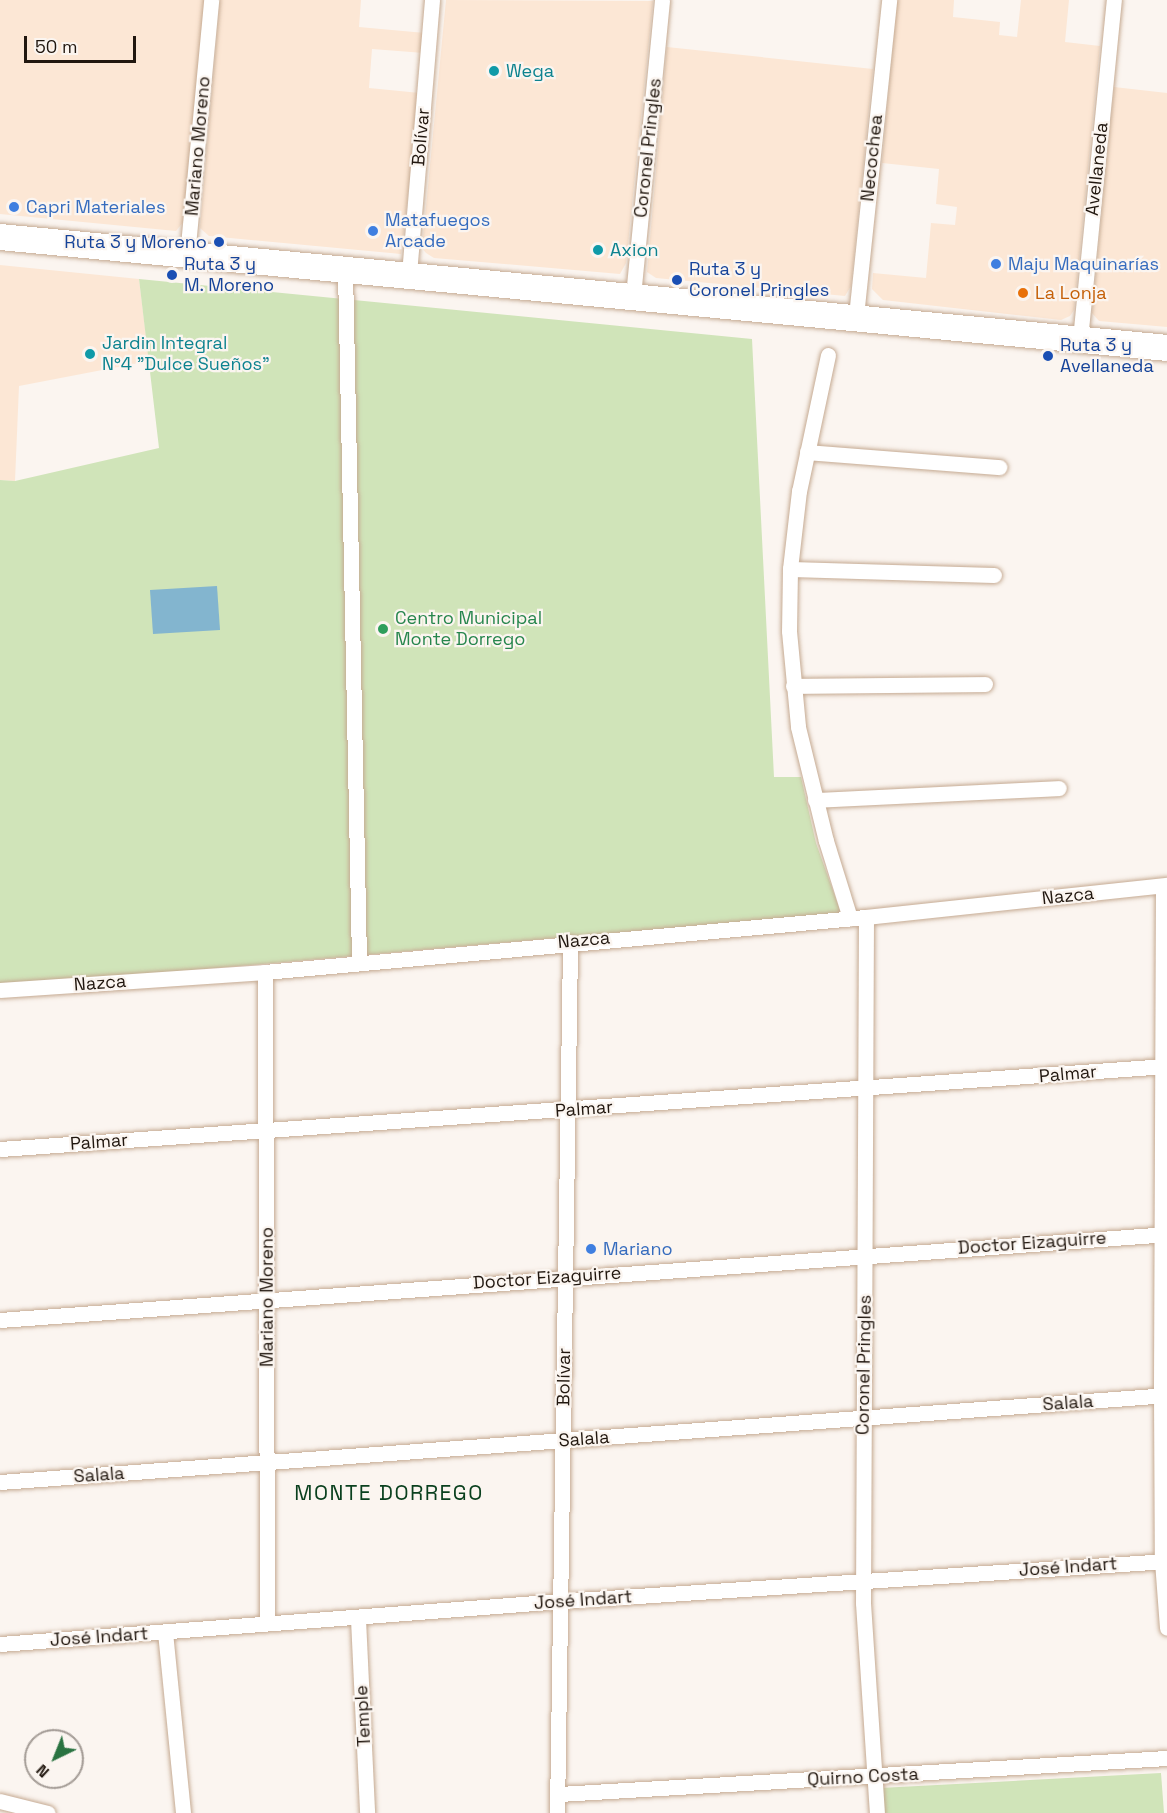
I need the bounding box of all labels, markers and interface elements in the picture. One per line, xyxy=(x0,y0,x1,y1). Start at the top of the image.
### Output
scale bar xyxy=(27,24,140,62)
text: 50 m xyxy=(35,35,77,58)
place label: Wega xyxy=(506,60,554,82)
marker: Wega xyxy=(487,64,501,78)
street label: Mariano Moreno xyxy=(181,75,215,217)
street label: Coronel Pringles xyxy=(630,77,666,219)
street label: Bolívar xyxy=(408,107,434,167)
street label: Necochea xyxy=(857,113,887,203)
street label: Avellaneda xyxy=(1081,121,1113,217)
place label: Capri Materiales xyxy=(26,196,165,218)
marker: Capri Materiales xyxy=(7,200,21,214)
place label: Matafuegos Arcade xyxy=(385,210,490,252)
marker: Matafuegos Arcade xyxy=(366,224,380,238)
place label: Ruta 3 y Moreno xyxy=(64,231,207,253)
marker: Ruta 3 y Moreno xyxy=(212,235,226,249)
place label: Axion xyxy=(610,239,659,261)
marker: Axion xyxy=(591,243,605,257)
place label: Maju Maquinarías xyxy=(1008,253,1159,275)
place label: Ruta 3 y M. Moreno xyxy=(184,254,275,296)
marker: Maju Maquinarías xyxy=(989,257,1003,271)
place label: Ruta 3 y Coronel Pringles xyxy=(689,259,829,302)
marker: Ruta 3 y M. Moreno xyxy=(165,268,179,282)
marker: Ruta 3 y Coronel Pringles xyxy=(670,273,684,287)
place label: La Lonja xyxy=(1035,282,1107,304)
marker: La Lonja xyxy=(1016,286,1030,300)
place label: Jardin Integral N°4 "Dulce Sueños" xyxy=(102,333,270,376)
place label: Ruta 3 y Avellaneda xyxy=(1060,335,1154,378)
marker: Jardin Integral N°4 "Dulce Sueños" xyxy=(83,347,97,361)
marker: Ruta 3 y Avellaneda xyxy=(1041,349,1055,363)
place label: Centro Municipal Monte Dorrego xyxy=(395,608,542,650)
marker: Centro Municipal Monte Dorrego xyxy=(376,622,390,636)
street label: Nazca xyxy=(1041,883,1095,909)
street label: Nazca xyxy=(557,927,611,953)
street label: Nazca xyxy=(73,970,127,996)
street label: Palmar xyxy=(1038,1061,1098,1087)
street label: Palmar xyxy=(554,1096,614,1122)
street label: Palmar xyxy=(69,1129,129,1155)
street label: Mariano Moreno xyxy=(256,1227,278,1367)
street label: Doctor Eizaguirre xyxy=(957,1227,1107,1259)
place label: Mariano xyxy=(603,1238,673,1260)
marker: Mariano xyxy=(584,1242,598,1256)
street label: Doctor Eizaguirre xyxy=(472,1262,622,1294)
street label: Coronel Pringles xyxy=(852,1295,876,1435)
street label: Bolívar xyxy=(553,1348,575,1406)
street label: Salala xyxy=(1042,1390,1094,1416)
street label: Salala xyxy=(558,1426,610,1452)
street label: Salala xyxy=(73,1462,125,1488)
district label: MONTE DORREGO xyxy=(294,1480,484,1506)
street label: José Indart xyxy=(1018,1553,1118,1581)
street label: José Indart xyxy=(533,1586,633,1614)
street label: José Indart xyxy=(49,1623,149,1651)
street label: Temple xyxy=(351,1685,375,1747)
north arrow xyxy=(24,1729,84,1789)
text: N xyxy=(32,1760,54,1782)
street label: Quirno Costa xyxy=(807,1763,919,1791)

